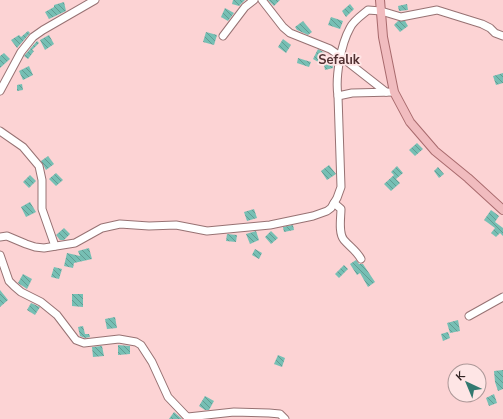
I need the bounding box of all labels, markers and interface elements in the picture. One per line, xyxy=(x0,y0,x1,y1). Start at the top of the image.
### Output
district label: Sefalık xyxy=(318,51,361,69)
north arrow xyxy=(447,363,487,403)
text: K xyxy=(453,368,469,384)

